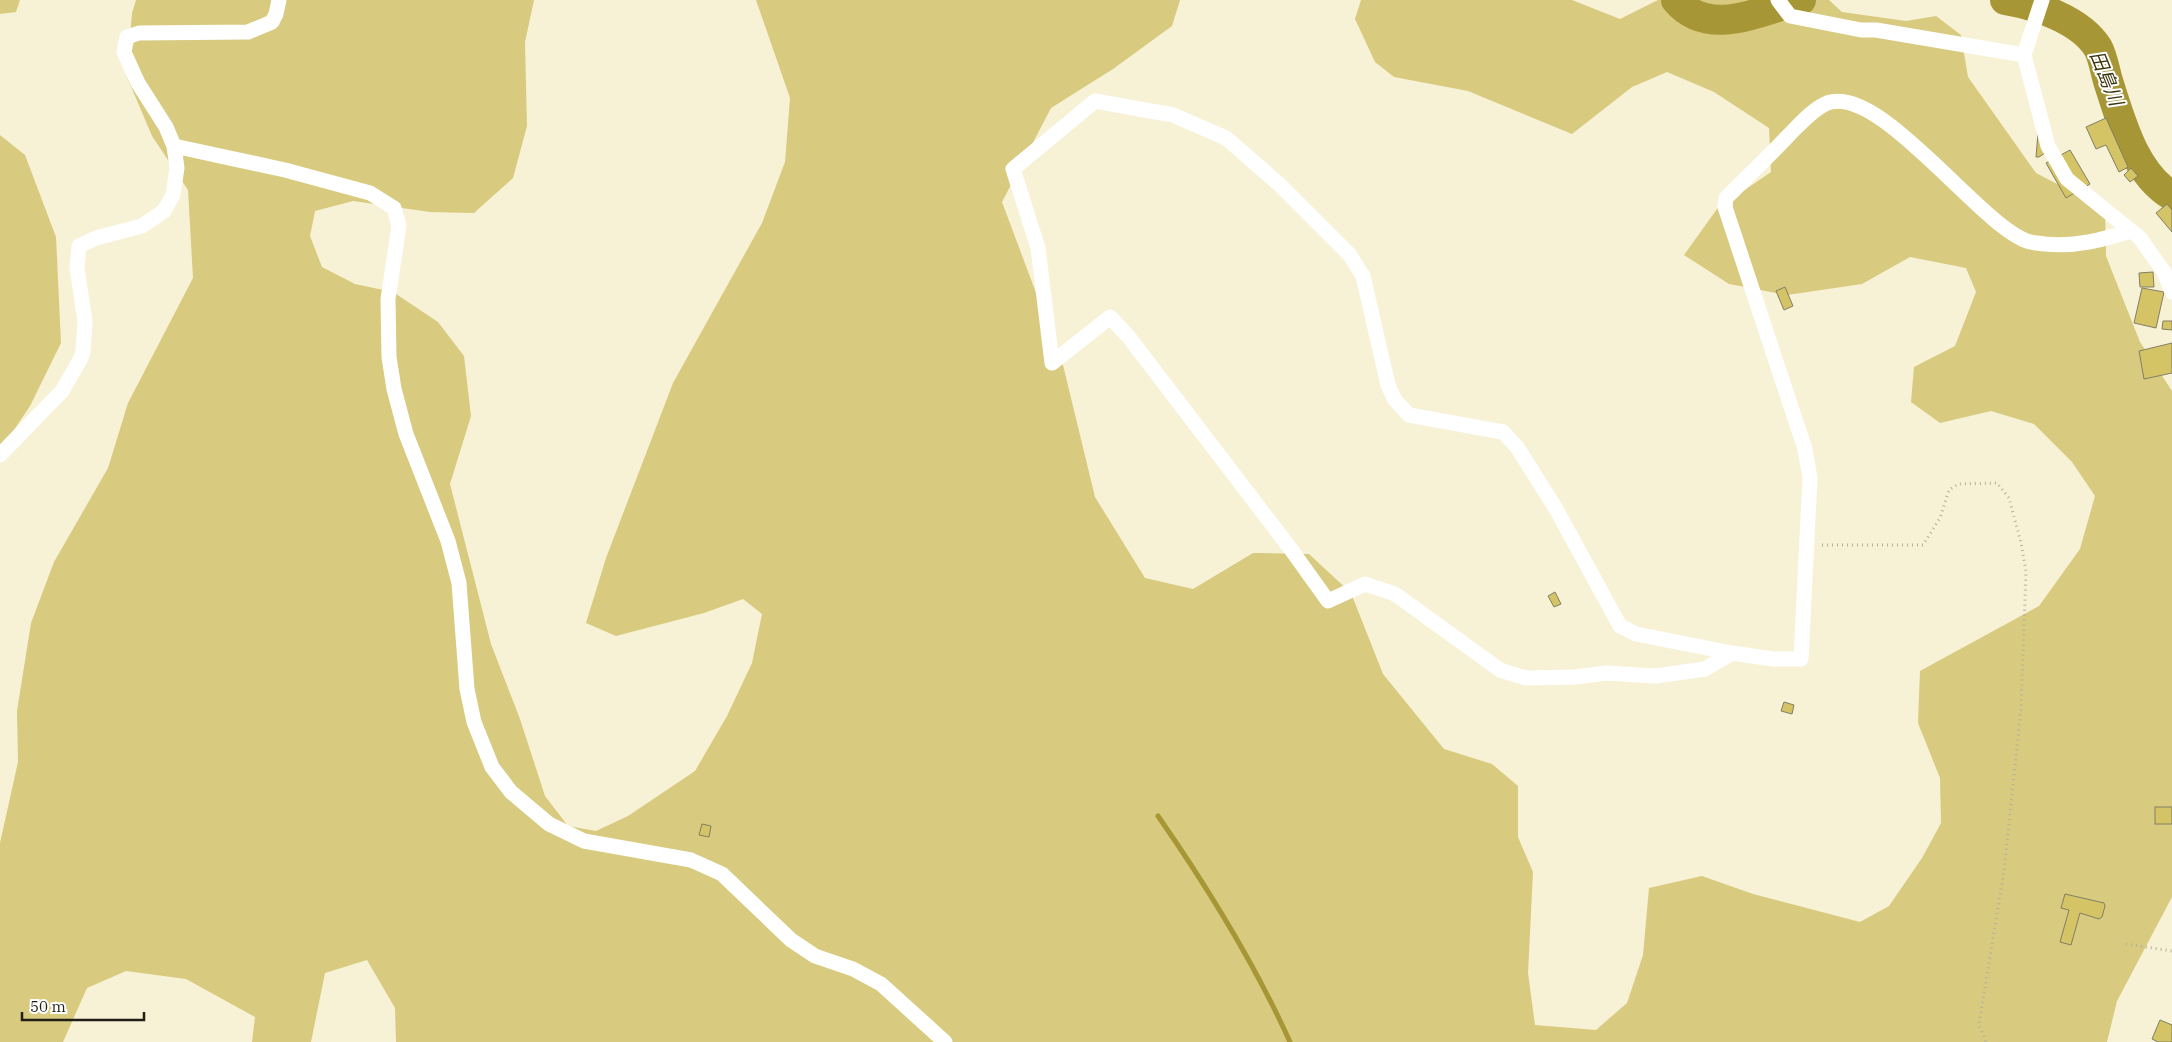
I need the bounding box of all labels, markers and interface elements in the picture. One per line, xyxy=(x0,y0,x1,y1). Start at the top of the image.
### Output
water label: 田島川 xyxy=(2085,47,2130,111)
scale bar xyxy=(22,990,145,1022)
text: 50 m xyxy=(30,997,66,1016)

